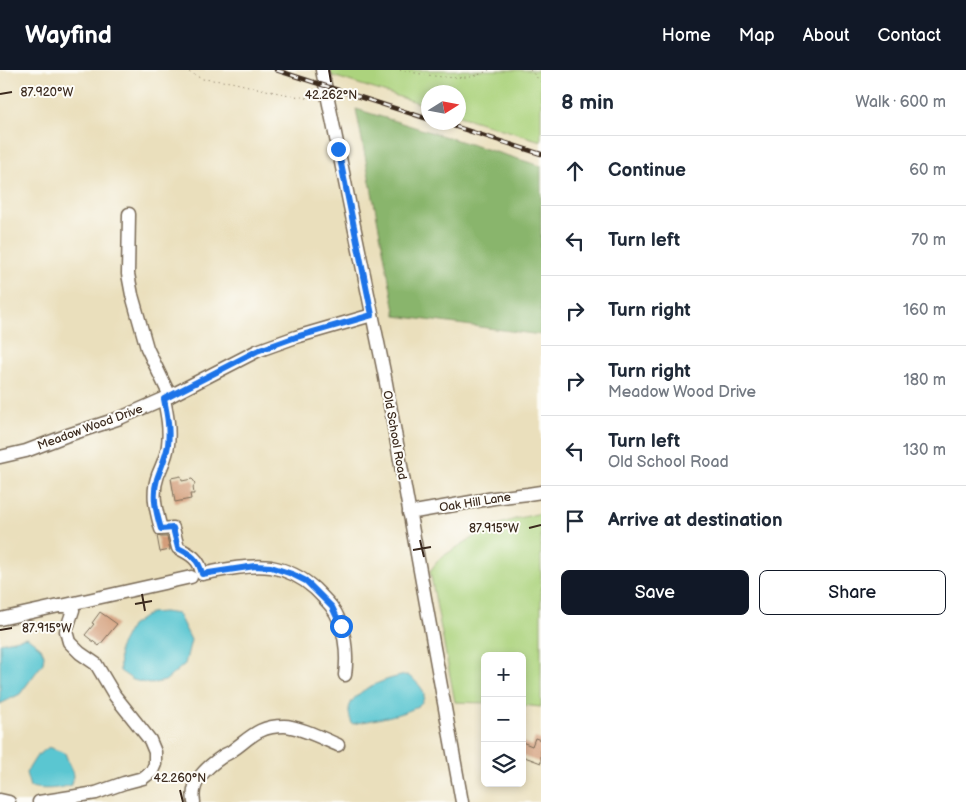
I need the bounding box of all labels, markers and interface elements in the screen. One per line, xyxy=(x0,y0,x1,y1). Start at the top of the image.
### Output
text: Wayfind xyxy=(25,21,112,50)
text: Home xyxy=(662,25,711,46)
text: Map xyxy=(739,25,775,46)
text: About xyxy=(803,25,850,46)
text: Contact xyxy=(878,25,941,46)
text: 87.920°W xyxy=(21,85,73,100)
north arrow xyxy=(421,85,466,130)
text: 42.262°N xyxy=(305,88,357,103)
text: 8 min xyxy=(561,90,614,115)
text: Walk · 600 m xyxy=(855,93,946,112)
route end xyxy=(327,138,350,161)
icon: ahead xyxy=(561,157,589,185)
text: Continue xyxy=(608,159,686,182)
text: 60 m xyxy=(909,161,946,180)
icon: left xyxy=(561,227,589,255)
text: Turn left xyxy=(608,229,680,252)
text: 70 m xyxy=(911,231,946,250)
icon: right xyxy=(561,297,589,325)
text: Turn right xyxy=(608,299,691,322)
text: 160 m xyxy=(903,301,946,320)
text: Turn right xyxy=(608,360,691,383)
icon: right xyxy=(561,367,589,395)
text: 180 m xyxy=(904,371,946,390)
text: Meadow Wood Drive xyxy=(608,383,756,402)
street label: Old School Road xyxy=(379,389,410,481)
street label: Meadow Wood Drive xyxy=(35,401,145,453)
text: Turn left xyxy=(608,430,680,453)
icon: left xyxy=(561,437,589,465)
text: 130 m xyxy=(903,441,946,460)
text: Old School Road xyxy=(608,453,729,472)
street label: Oak Hill Lane xyxy=(438,489,512,516)
icon: arrive xyxy=(561,507,589,535)
text: Arrive at destination xyxy=(608,509,783,532)
text: 87.915°W xyxy=(469,521,519,536)
button: Save xyxy=(561,570,749,615)
button: Share xyxy=(759,570,946,615)
route start xyxy=(330,615,353,638)
text: 87.915°W xyxy=(22,621,72,636)
map controls xyxy=(481,652,526,787)
button: + xyxy=(481,652,526,697)
button: − xyxy=(481,697,526,742)
button: layers xyxy=(481,742,526,787)
text: 42.260°N xyxy=(154,771,206,786)

